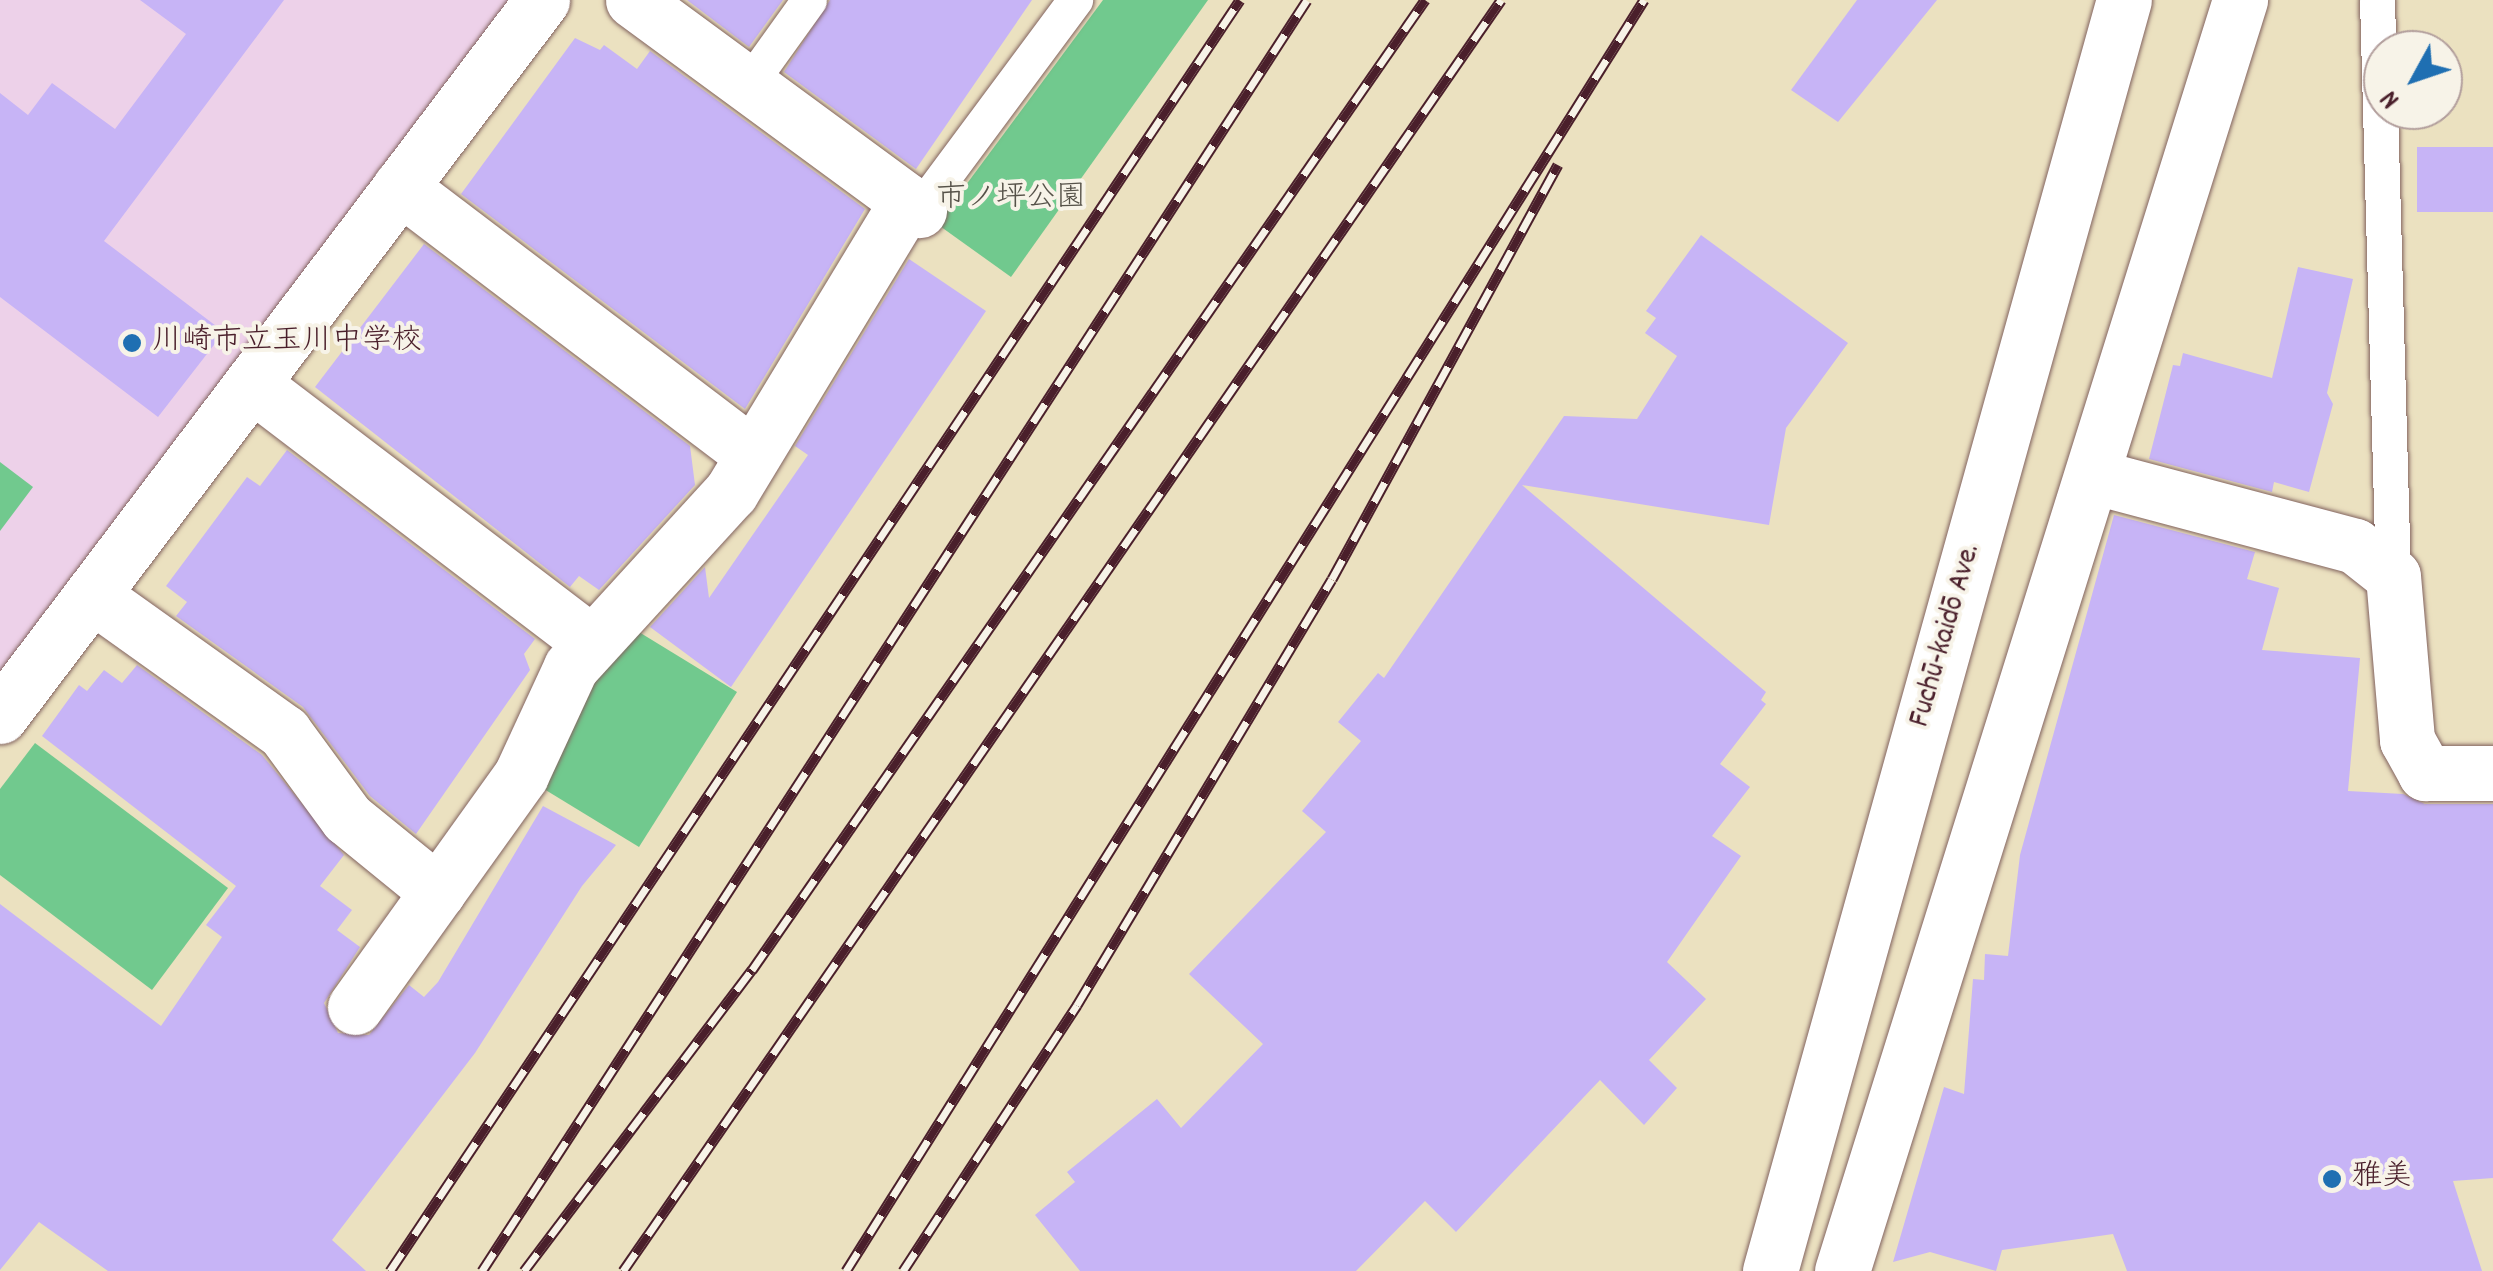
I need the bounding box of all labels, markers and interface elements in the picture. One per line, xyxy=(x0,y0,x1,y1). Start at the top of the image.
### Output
north arrow xyxy=(2363,30,2463,130)
text: N xyxy=(2372,80,2411,116)
park label: 市ノ坪公園 xyxy=(936,182,1086,218)
place label: 川崎市立玉川中学校 xyxy=(152,325,422,361)
marker: 川崎市立玉川中学校 xyxy=(121,332,143,354)
street label: Fuchū-kaidō Ave. xyxy=(1904,540,1990,732)
place label: 雅美 xyxy=(2352,1161,2412,1197)
marker: 雅美 xyxy=(2321,1168,2343,1190)

